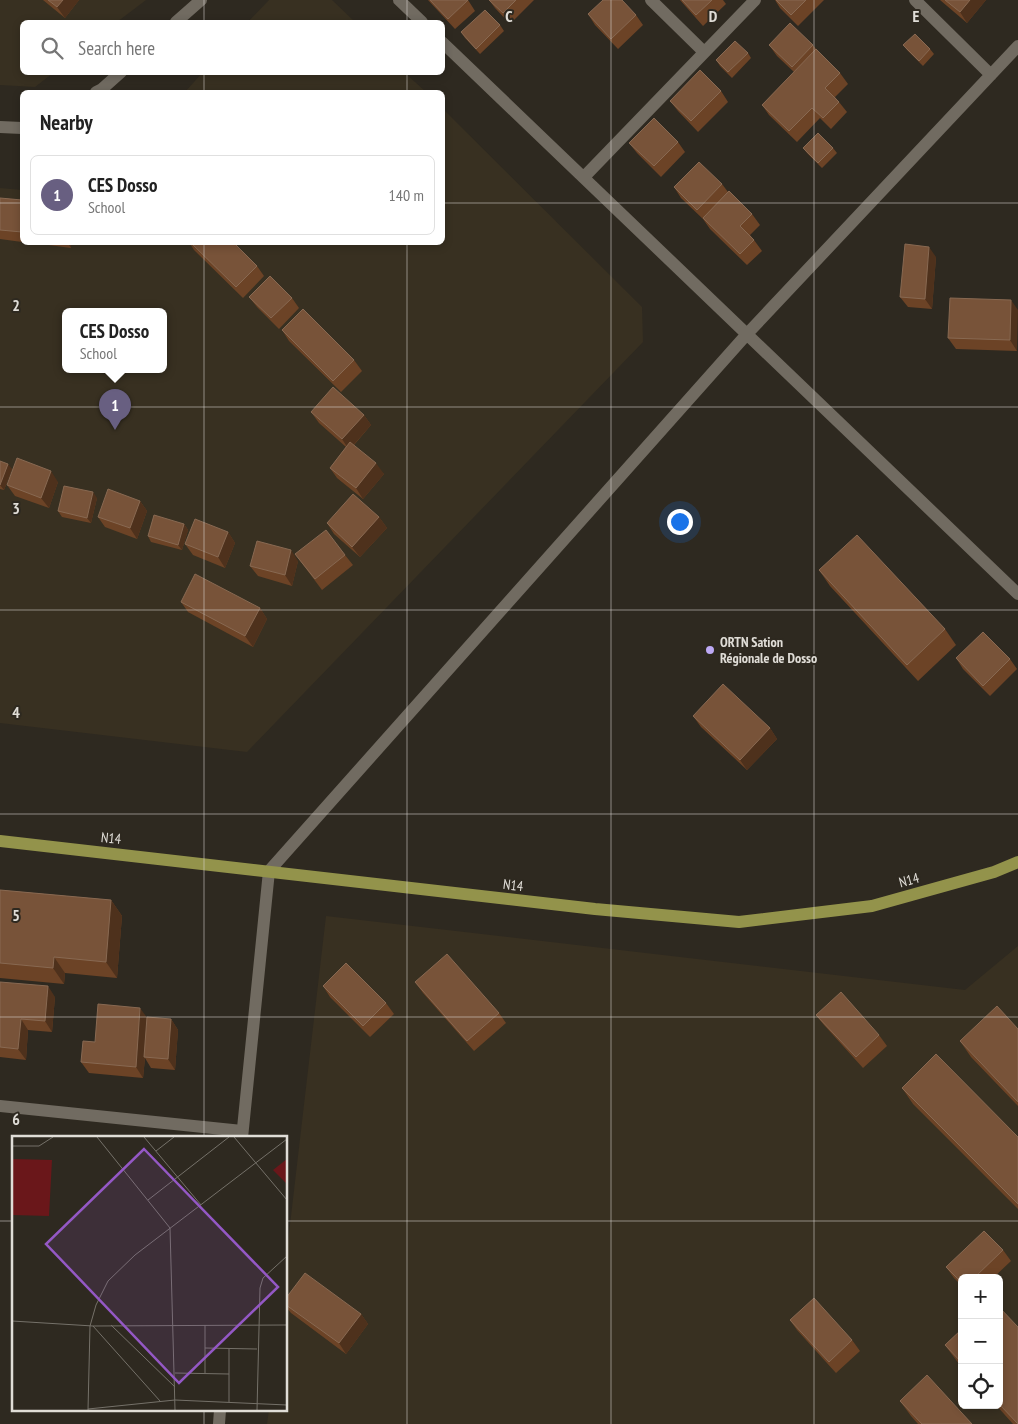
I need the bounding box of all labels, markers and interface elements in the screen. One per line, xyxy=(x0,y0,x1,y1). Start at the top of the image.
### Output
text: C xyxy=(505,6,513,26)
text: D xyxy=(709,6,718,26)
text: E xyxy=(913,6,920,26)
search box xyxy=(20,20,445,75)
icon: search xyxy=(38,34,66,62)
text: Search here xyxy=(78,36,155,60)
text: Nearby xyxy=(40,109,93,136)
text: CES Dosso xyxy=(88,173,157,197)
text: 1 xyxy=(53,185,61,205)
text: 140 m xyxy=(389,185,424,205)
text: School xyxy=(88,197,125,217)
text: 2 xyxy=(12,295,20,315)
popup xyxy=(62,308,167,373)
text: CES Dosso xyxy=(80,319,149,343)
text: School xyxy=(80,343,117,363)
pin: 1 xyxy=(99,389,131,430)
text: 3 xyxy=(12,498,20,518)
your location xyxy=(667,509,693,535)
place label: ORTN Sation Régionale de Dosso xyxy=(720,633,817,667)
marker: ORTN Sation Régionale de Dosso xyxy=(704,644,716,656)
text: 4 xyxy=(12,702,20,722)
street label: N14 xyxy=(100,828,123,848)
street label: N14 xyxy=(897,869,922,891)
street label: N14 xyxy=(502,875,525,895)
text: 5 xyxy=(12,905,20,925)
text: 6 xyxy=(12,1109,20,1129)
inset map xyxy=(12,1136,288,1412)
map controls xyxy=(958,1274,1003,1409)
button: + xyxy=(958,1274,1003,1319)
button: − xyxy=(958,1319,1003,1364)
button: locate xyxy=(958,1364,1003,1409)

